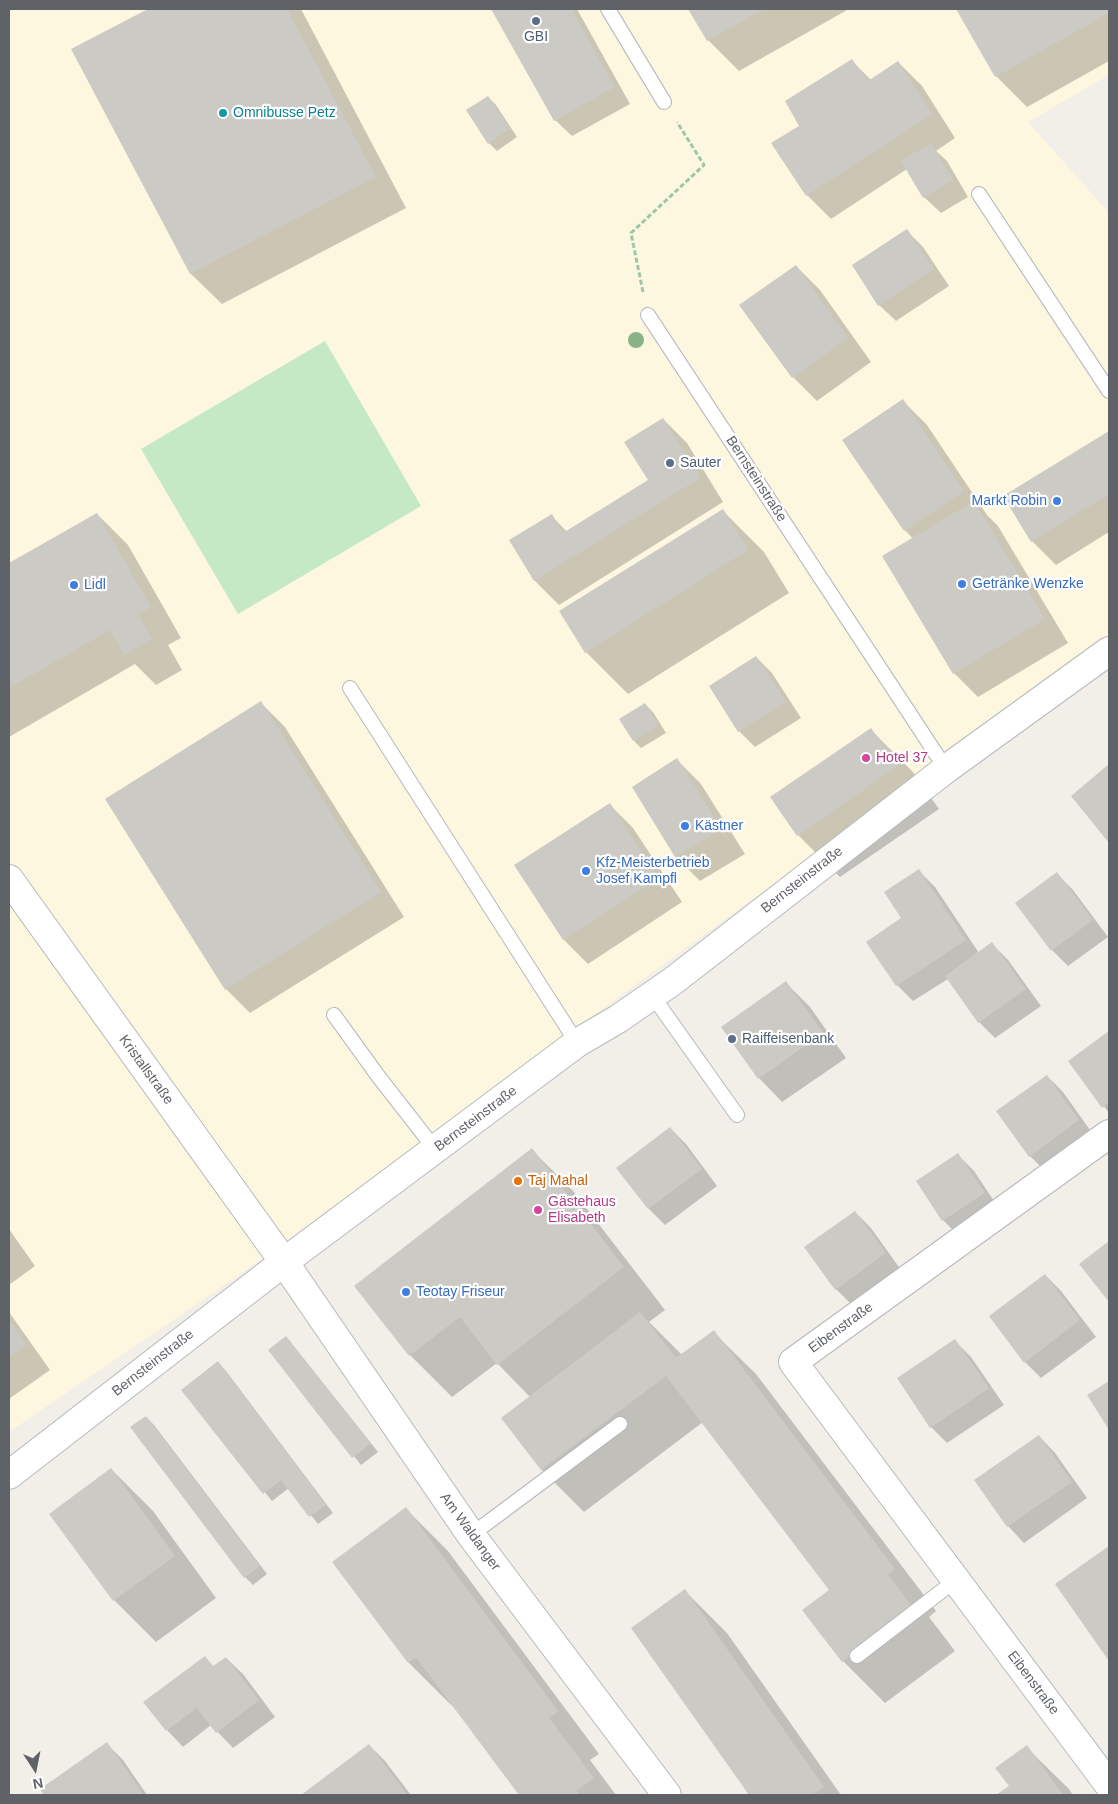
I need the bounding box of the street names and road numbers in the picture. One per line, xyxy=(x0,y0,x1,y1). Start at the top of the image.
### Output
street label: Bernsteinstraße xyxy=(722,433,790,525)
street label: Bernsteinstraße xyxy=(758,843,846,917)
street label: Kristallstraße xyxy=(115,1032,177,1108)
street label: Bernsteinstraße xyxy=(431,1083,521,1155)
street label: Eibenstraße xyxy=(806,1299,876,1357)
street label: Bernsteinstraße xyxy=(109,1326,197,1400)
street label: Am Waldanger xyxy=(436,1490,504,1574)
street label: Eibenstraße xyxy=(1004,1648,1062,1718)

